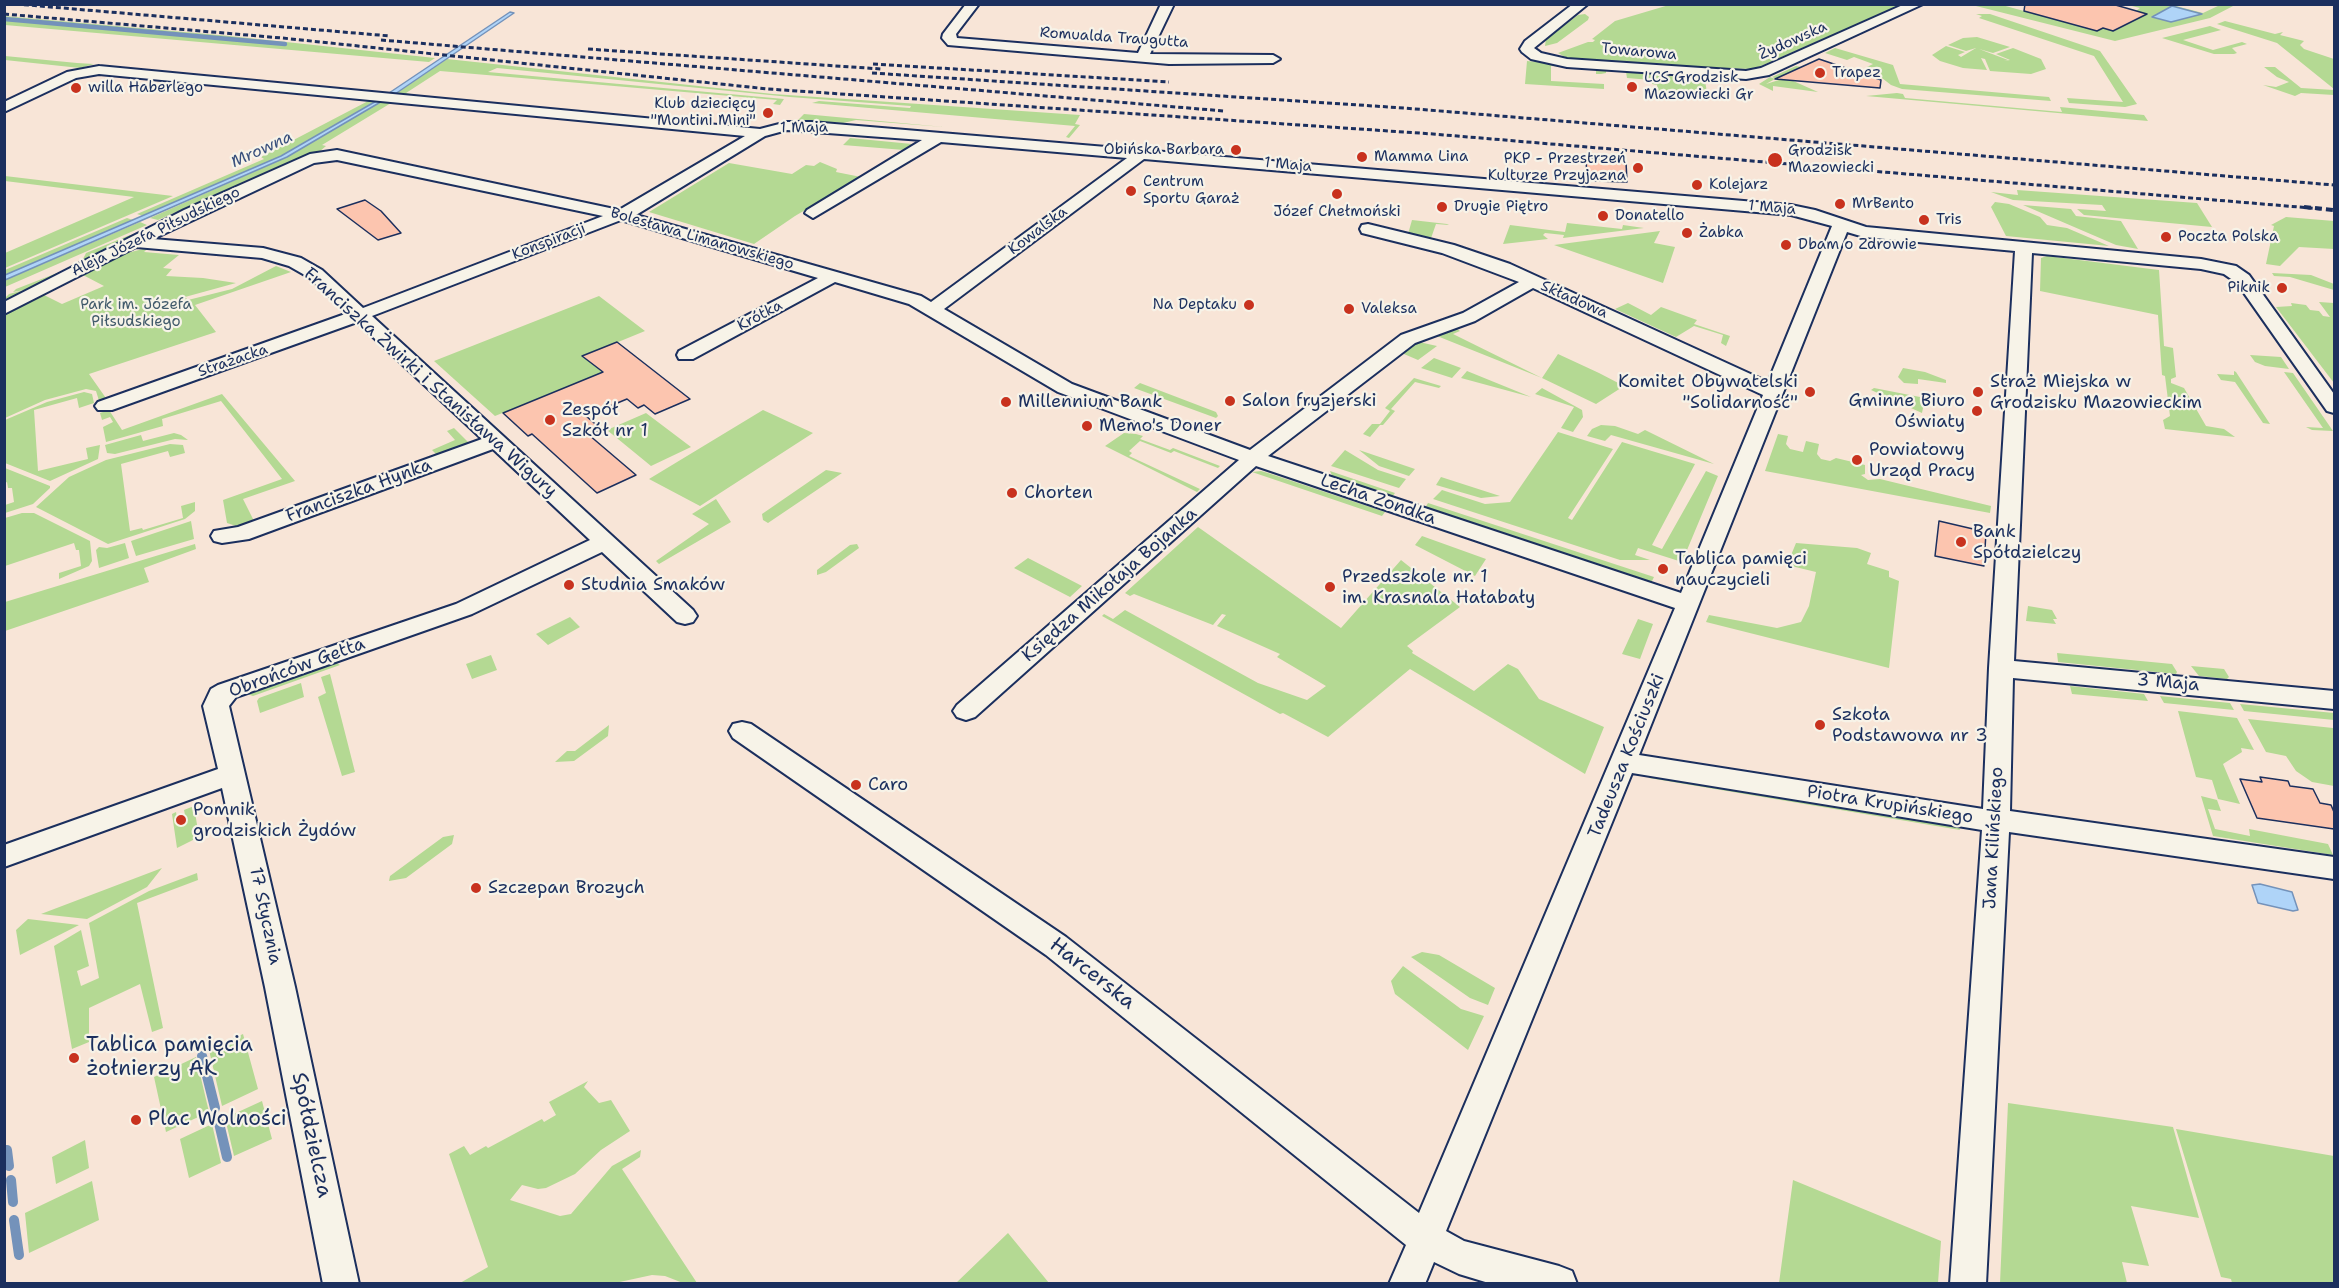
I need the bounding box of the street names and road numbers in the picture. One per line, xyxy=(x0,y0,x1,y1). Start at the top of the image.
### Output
street label: Żydowska xyxy=(1756,18,1830,64)
street label: Romualda Traugutta xyxy=(1039,24,1189,52)
street label: Towarowa xyxy=(1601,40,1677,64)
street label: 1 Maja xyxy=(780,119,828,137)
street label: 1 Maja xyxy=(1263,154,1313,176)
street label: Aleja Józefa Piłsudskiego xyxy=(69,183,243,281)
street label: 1 Maja xyxy=(1747,197,1797,219)
street label: Kowalska xyxy=(1005,203,1071,259)
street label: Bolesława Limanowskiego xyxy=(608,204,796,274)
street label: Konspiracji xyxy=(510,220,588,264)
street label: Franciszka Żwirki i Stanisława Wigury xyxy=(299,264,561,502)
street label: Składowa xyxy=(1538,277,1610,323)
street label: Krótka xyxy=(734,297,786,335)
street label: Strażacka xyxy=(196,341,270,381)
street label: Franciszka Hynka xyxy=(283,455,435,527)
street label: Lecha Zondka xyxy=(1317,470,1439,530)
street label: Księdza Mikołaja Bojanka xyxy=(1018,503,1202,667)
street label: Obrońców Getta xyxy=(226,633,368,703)
street label: 3 Maja xyxy=(2136,669,2200,697)
street label: Tadeusza Kościuszki xyxy=(1584,671,1670,841)
street label: Jana Kilińskiego xyxy=(1979,766,2009,910)
street label: Piotra Krupińskiego xyxy=(1805,781,1975,829)
street label: 17 Stycznia xyxy=(244,865,286,967)
street label: Harcerska xyxy=(1044,933,1140,1015)
street label: Spółdzielcza xyxy=(285,1070,337,1200)

